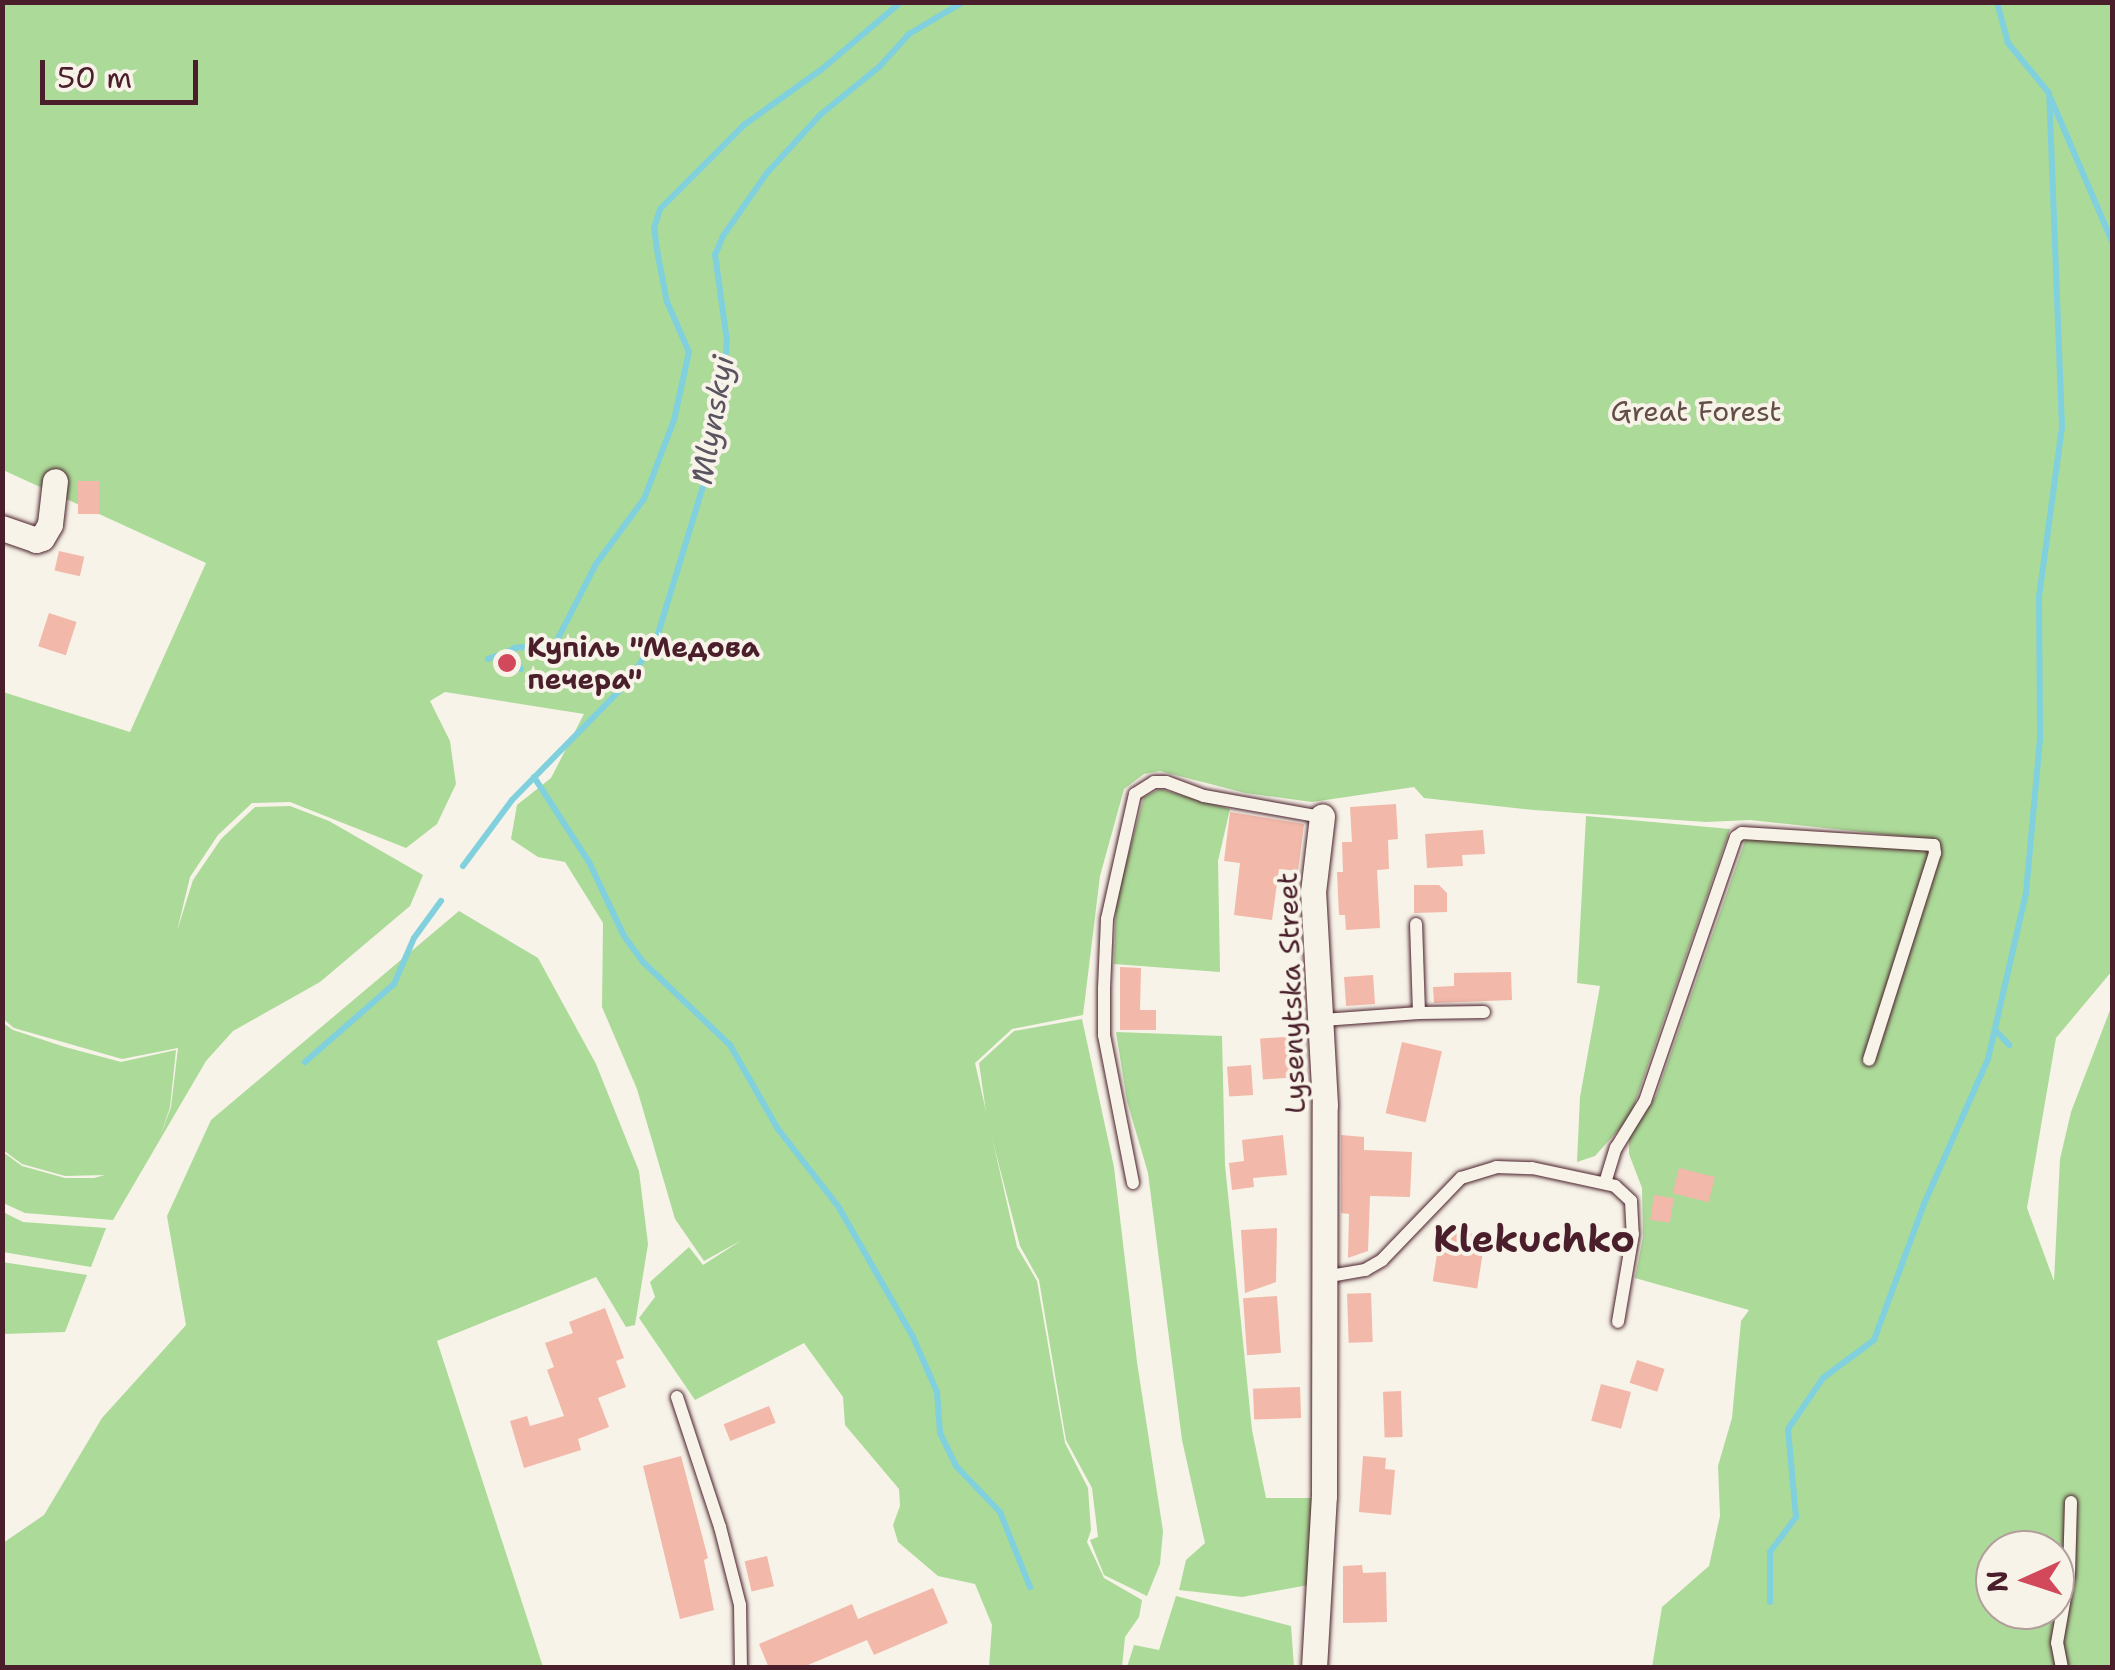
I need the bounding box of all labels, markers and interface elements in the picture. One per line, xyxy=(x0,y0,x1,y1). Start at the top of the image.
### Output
scale bar xyxy=(45,40,202,102)
text: 50 m xyxy=(57,57,132,98)
water label: Mlynskyi xyxy=(684,353,742,487)
park label: Great Forest xyxy=(1610,394,1782,428)
place label: Купіль "Медова печера" xyxy=(527,630,760,696)
marker: Купіль "Медова печера" xyxy=(496,652,518,674)
street label: Lysenytska Street xyxy=(1270,872,1312,1114)
district label: Klekuchko xyxy=(1433,1216,1635,1262)
north arrow xyxy=(1975,1530,2075,1630)
text: N xyxy=(1977,1569,2017,1594)

